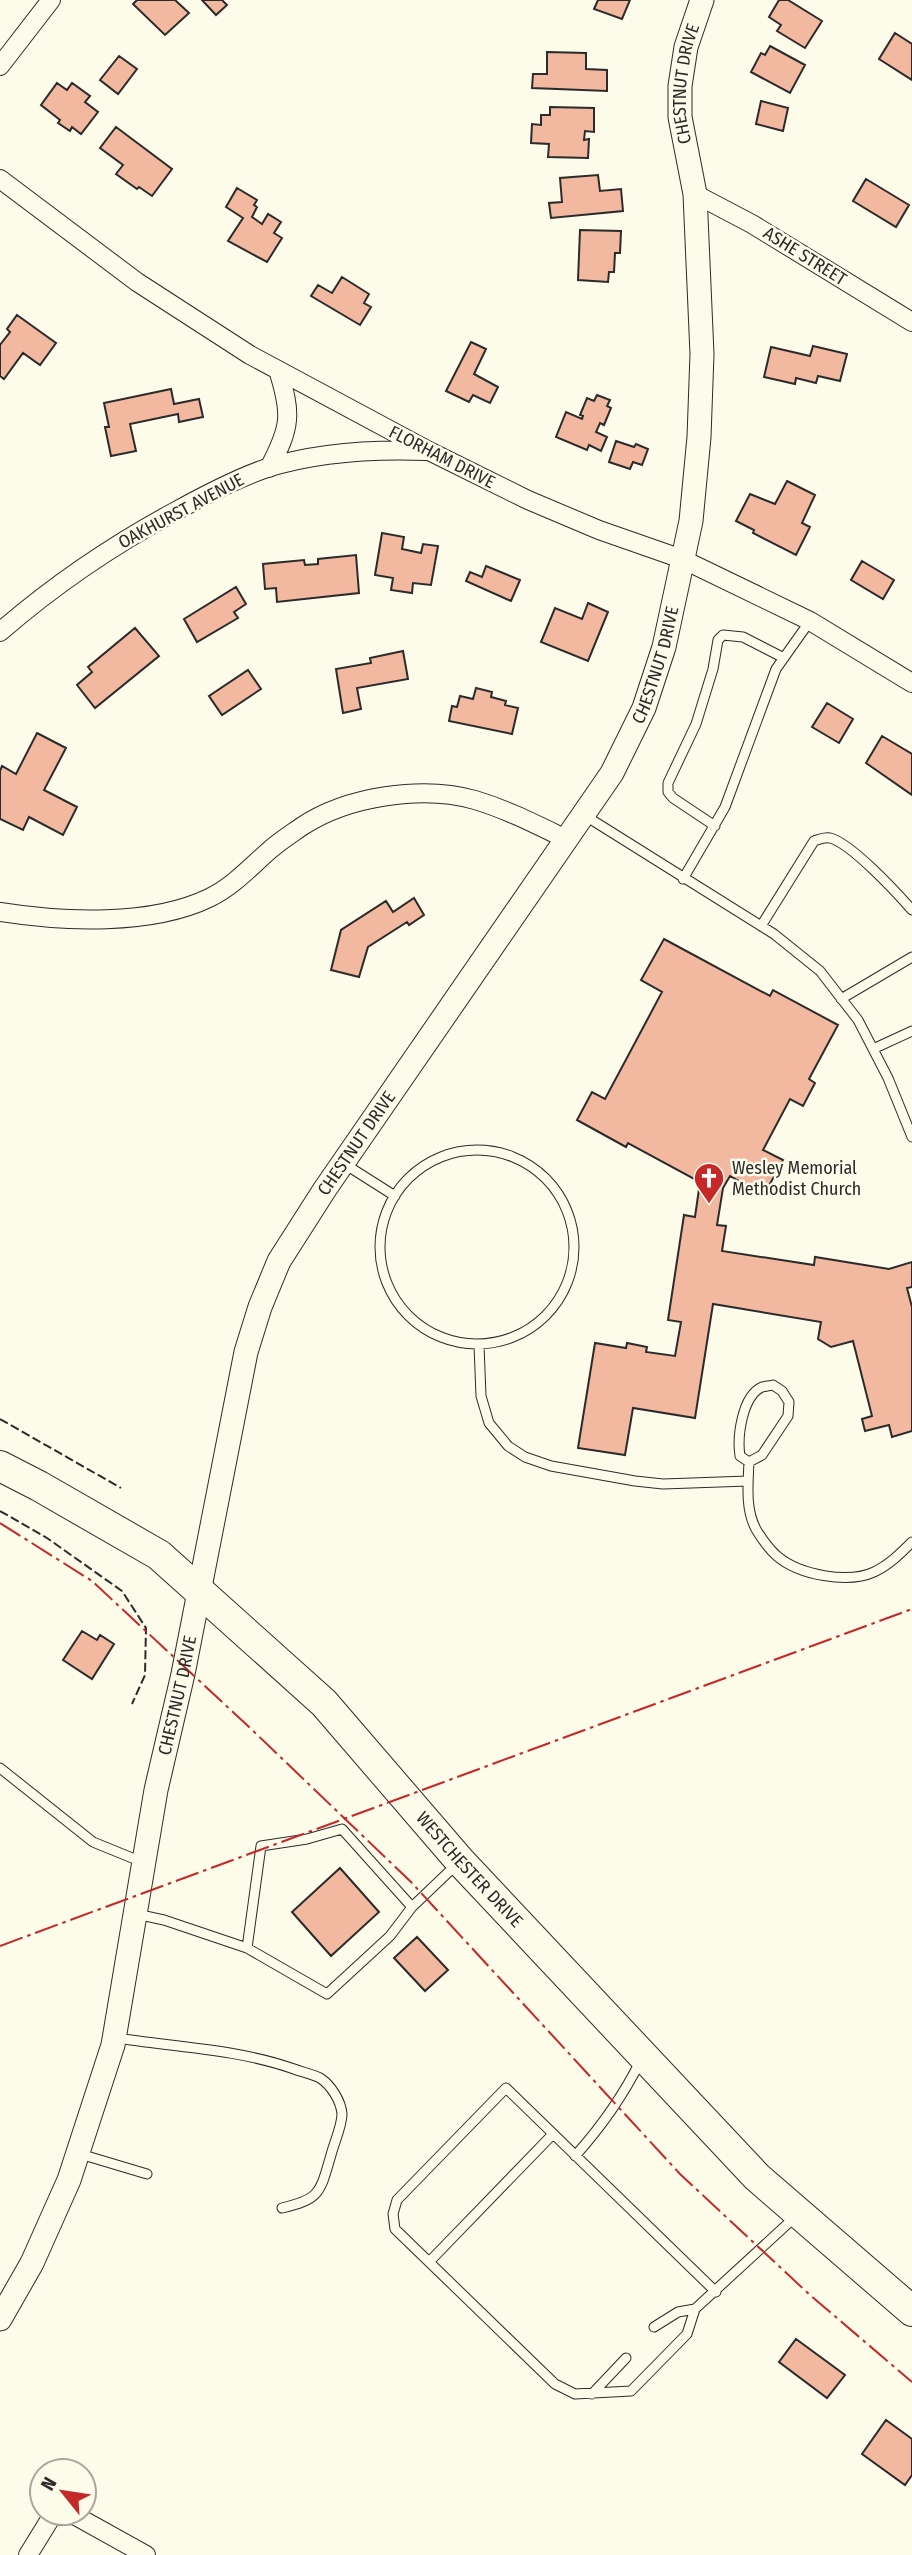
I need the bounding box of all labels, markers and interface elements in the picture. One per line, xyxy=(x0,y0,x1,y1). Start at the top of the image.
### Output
street label: CHESTNUT DRIVE xyxy=(669,21,704,146)
street label: ASHE STREET xyxy=(759,222,851,291)
street label: FLORHAM DRIVE xyxy=(385,421,499,493)
street label: OAKHURST AVENUE xyxy=(114,469,248,553)
street label: CHESTNUT DRIVE xyxy=(627,604,683,728)
street label: CHESTNUT DRIVE xyxy=(313,1087,400,1200)
place label: Wesley Memorial Methodist Church xyxy=(732,1157,861,1200)
church icon: Wesley Memorial Methodist Church xyxy=(692,1161,726,1205)
street label: CHESTNUT DRIVE xyxy=(153,1634,201,1757)
street label: WESTCHESTER DRIVE xyxy=(412,1807,527,1932)
north arrow xyxy=(28,2457,98,2527)
text: N xyxy=(36,2473,62,2494)

